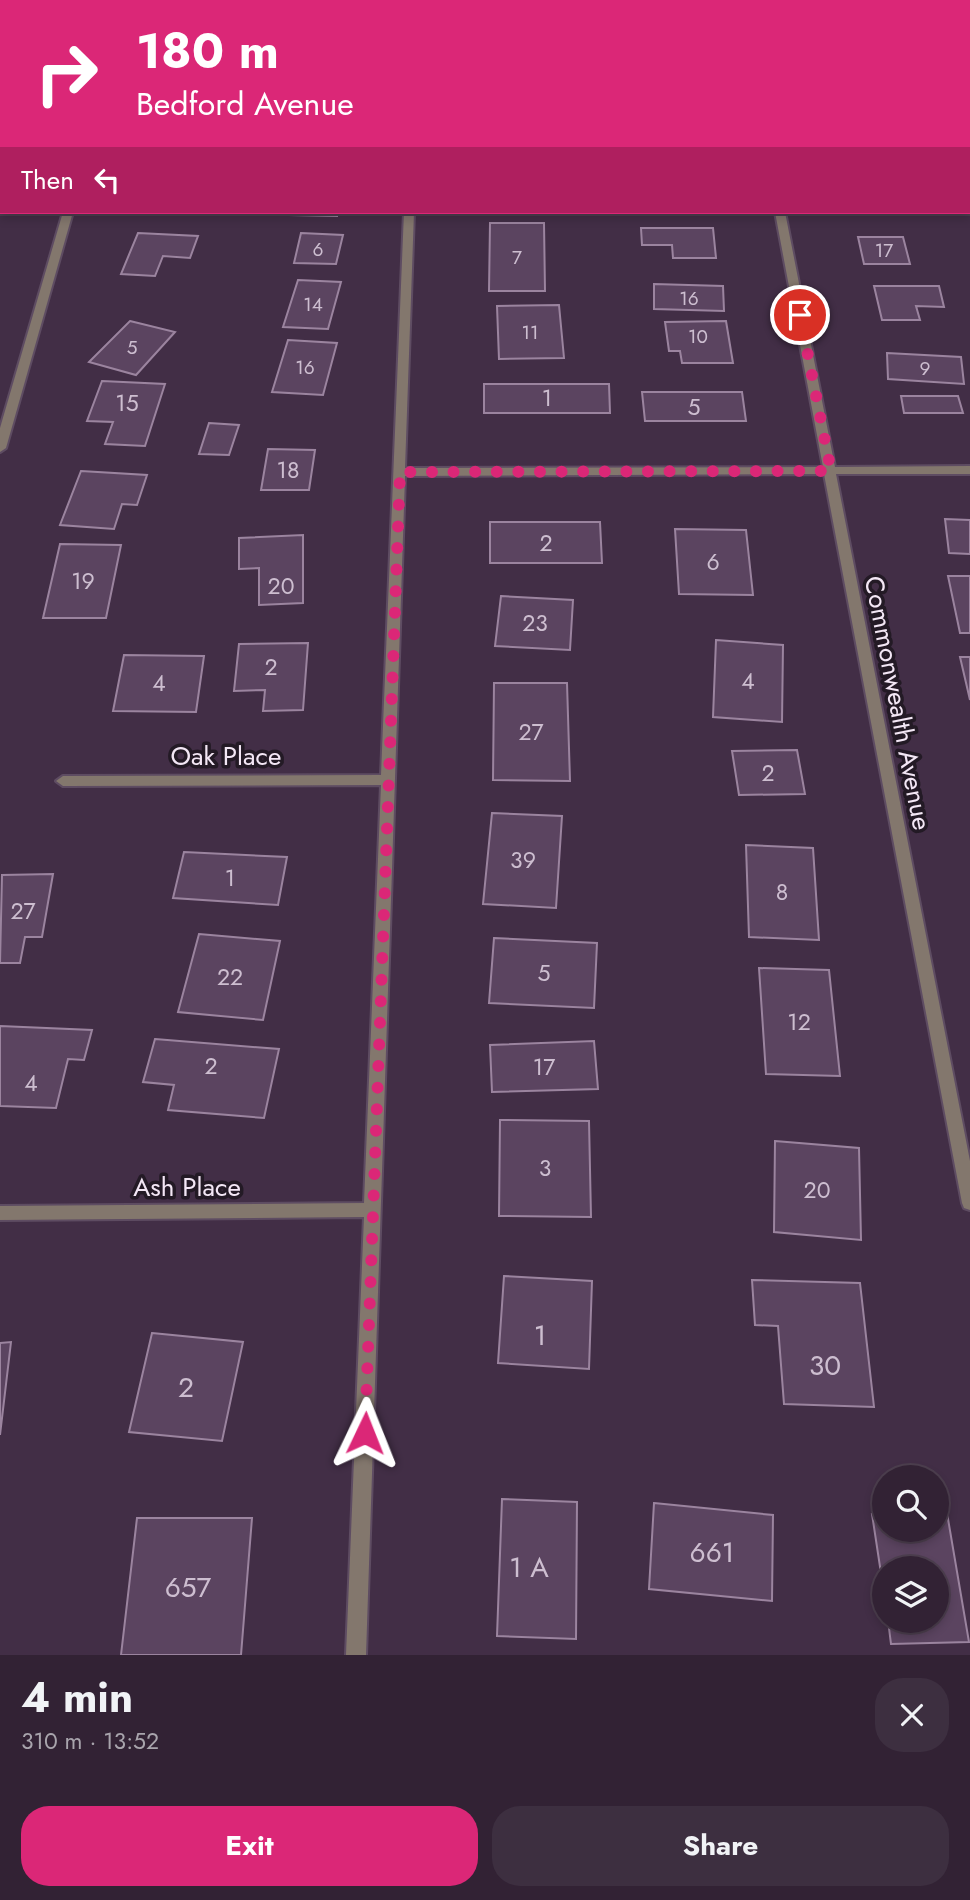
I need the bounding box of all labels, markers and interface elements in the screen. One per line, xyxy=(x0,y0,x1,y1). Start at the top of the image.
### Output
text: 180 m xyxy=(136,16,279,86)
icon: right xyxy=(21,28,112,119)
text: Bedford Avenue xyxy=(136,81,354,127)
text: Then xyxy=(21,161,74,199)
icon: left xyxy=(88,161,126,199)
house number: 6 xyxy=(313,236,323,263)
house number: 17 xyxy=(875,237,893,264)
house number: 7 xyxy=(512,244,522,271)
house number: 16 xyxy=(679,285,699,312)
pin xyxy=(770,285,830,345)
house number: 14 xyxy=(303,291,323,318)
icon: arrive xyxy=(781,296,819,334)
house number: 11 xyxy=(521,319,539,346)
house number: 10 xyxy=(688,323,708,350)
house number: 5 xyxy=(127,334,137,361)
house number: 16 xyxy=(295,354,315,381)
house number: 9 xyxy=(920,355,930,382)
house number: 1 xyxy=(542,381,552,415)
house number: 15 xyxy=(115,386,139,420)
house number: 5 xyxy=(688,390,701,424)
house number: 18 xyxy=(277,453,299,487)
house number: 2 xyxy=(539,526,553,560)
house number: 6 xyxy=(706,545,720,579)
house number: 19 xyxy=(71,564,95,598)
house number: 20 xyxy=(268,569,294,603)
street label: Commonwealth Avenue xyxy=(855,573,941,833)
house number: 23 xyxy=(522,606,548,640)
house number: 2 xyxy=(264,650,278,684)
house number: 4 xyxy=(741,664,755,698)
house number: 4 xyxy=(152,666,166,700)
house number: 27 xyxy=(518,715,544,749)
street label: Oak Place xyxy=(171,737,281,775)
house number: 2 xyxy=(761,756,775,790)
house number: 39 xyxy=(510,843,536,877)
house number: 1 xyxy=(225,861,235,895)
house number: 8 xyxy=(776,875,788,909)
house number: 27 xyxy=(10,894,36,928)
house number: 5 xyxy=(538,956,551,990)
house number: 22 xyxy=(217,960,243,994)
house number: 12 xyxy=(787,1005,811,1039)
house number: 2 xyxy=(204,1049,218,1083)
house number: 17 xyxy=(533,1050,555,1084)
house number: 4 xyxy=(24,1066,38,1100)
house number: 3 xyxy=(539,1151,551,1185)
street label: Ash Place xyxy=(133,1168,241,1206)
house number: 20 xyxy=(804,1173,830,1207)
house number: 1 xyxy=(534,1315,546,1356)
house number: 30 xyxy=(809,1345,841,1386)
house number: 2 xyxy=(178,1367,194,1408)
position arrow xyxy=(328,1396,402,1470)
map controls xyxy=(872,1465,949,1633)
button: search xyxy=(872,1465,949,1542)
house number: 661 xyxy=(690,1532,734,1573)
house number: 1 A xyxy=(509,1547,549,1588)
button: layers xyxy=(872,1556,949,1633)
house number: 657 xyxy=(165,1567,212,1608)
text: 4 min xyxy=(21,1667,133,1728)
button: close xyxy=(875,1678,949,1752)
text: 310 m · 13:52 xyxy=(21,1724,159,1758)
button: Exit xyxy=(21,1806,478,1886)
button: Share xyxy=(492,1806,949,1886)

